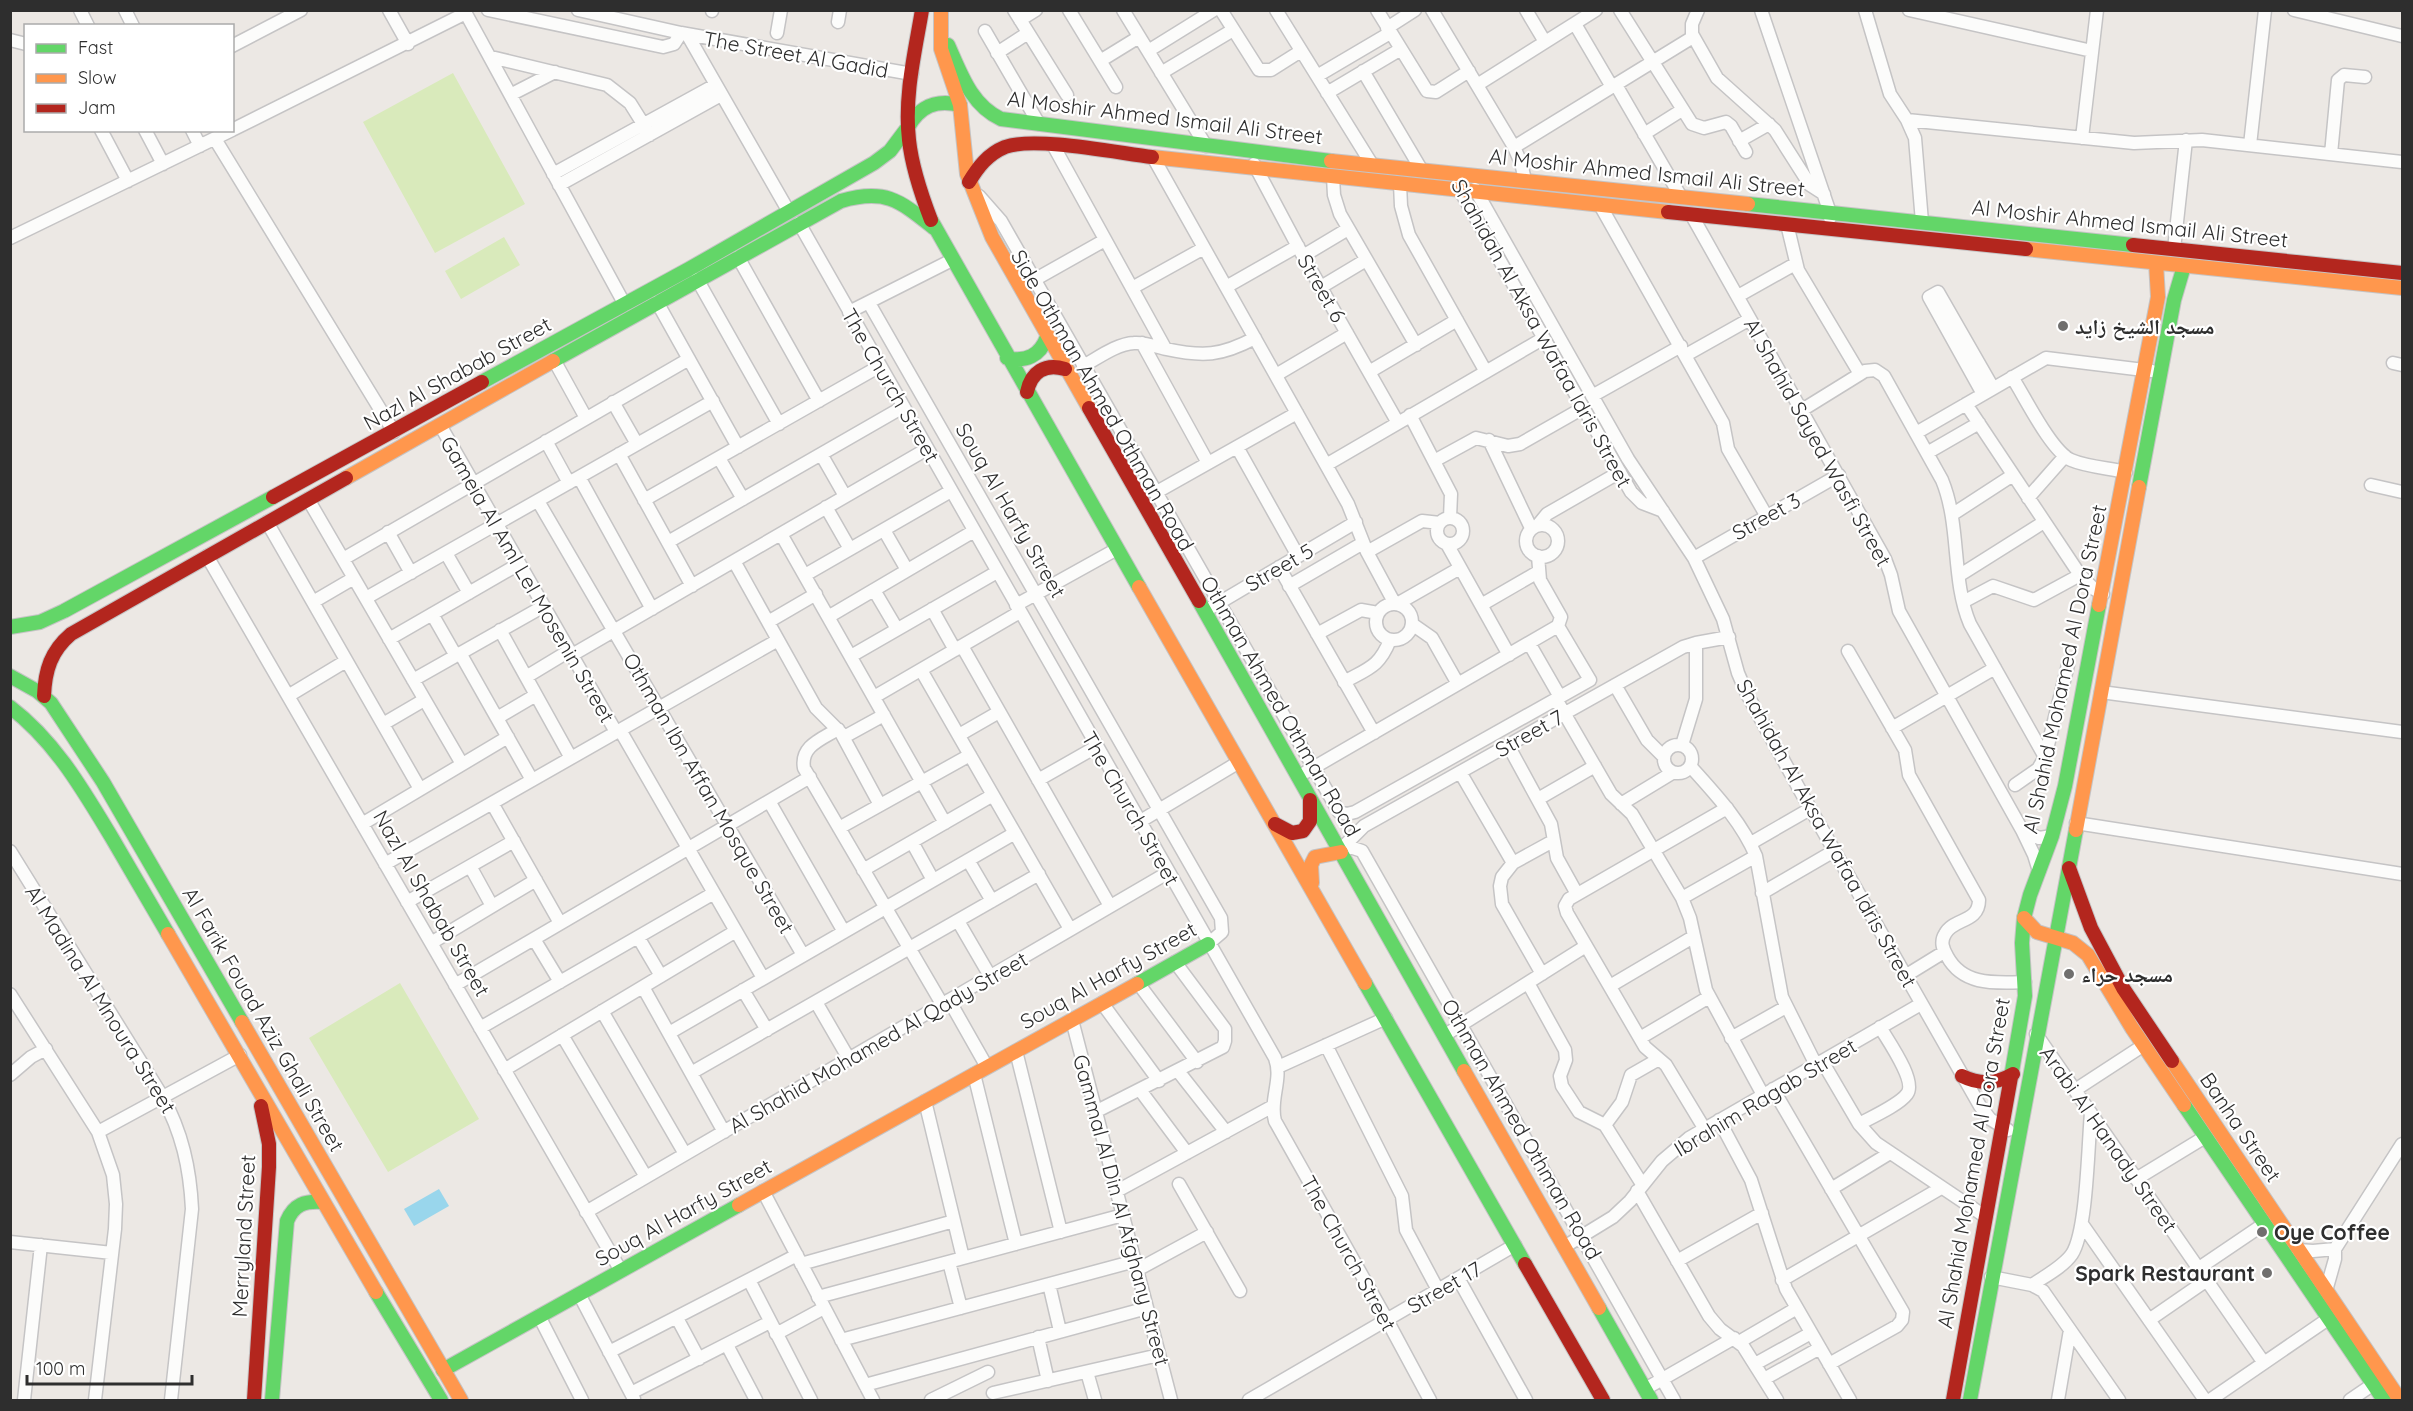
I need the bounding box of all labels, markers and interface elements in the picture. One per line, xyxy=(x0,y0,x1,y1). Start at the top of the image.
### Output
legend xyxy=(24,24,234,132)
street label: The Street Al Gadid xyxy=(702,25,890,83)
text: Fast xyxy=(78,36,113,59)
text: Slow xyxy=(78,66,116,89)
street label: Al Moshir Ahmed Ismail Ali Street xyxy=(1006,85,1324,149)
text: Jam xyxy=(78,96,116,119)
street label: Al Moshir Ahmed Ismail Ali Street xyxy=(1488,142,1806,202)
street label: Shahidah Al Aksa Wafaa Idris Street xyxy=(1446,174,1638,492)
street label: Al Moshir Ahmed Ismail Ali Street xyxy=(1971,193,2289,253)
street label: Side Othman Ahmed Othman Road xyxy=(1006,245,1200,555)
street label: Street 6 xyxy=(1292,249,1352,327)
street label: The Church Street xyxy=(836,303,946,467)
street label: Nazl Al Shabab Street xyxy=(359,311,555,435)
street label: Al Shahid Sayed Wasfi Street xyxy=(1739,313,1897,571)
place label: مسجد الشيخ زايد xyxy=(2075,313,2215,341)
marker: مسجد الشيخ زايد xyxy=(2056,319,2070,333)
street label: Souq Al Harfy Street xyxy=(950,418,1072,602)
street label: Gameia Al Aml Lel Mosenin Street xyxy=(435,431,621,727)
street label: Street 3 xyxy=(1727,487,1805,545)
street label: Al Shahid Mohamed Al Dora Street xyxy=(2016,502,2112,836)
street label: Street 5 xyxy=(1240,537,1318,597)
street label: Othman Ahmed Othman Road xyxy=(1196,571,1366,841)
street label: Othman Ibn Affan Mosque Street xyxy=(618,648,800,938)
street label: Shahidah Al Aksa Wafaa Idris Street xyxy=(1731,674,1923,992)
street label: Street 7 xyxy=(1490,704,1568,762)
street label: The Church Street xyxy=(1076,726,1186,890)
street label: Nazl Al Shabab Street xyxy=(368,805,496,1001)
street label: Al Madina Al Mnoura Street xyxy=(20,880,182,1118)
street label: Al Farik Fouad Aziz Ghali Street xyxy=(178,882,350,1156)
street label: Souq Al Harfy Street xyxy=(1015,916,1201,1034)
street label: Al Shahid Mohamed Al Qady Street xyxy=(724,946,1032,1138)
place label: مسجد حراء xyxy=(2081,961,2173,987)
marker: مسجد حراء xyxy=(2062,967,2076,981)
street label: Othman Ahmed Othman Road xyxy=(1437,994,1607,1264)
street label: Al Shahid Mohamed Al Dora Street xyxy=(1931,996,2015,1330)
street label: Ibrahim Ragab Street xyxy=(1669,1032,1861,1162)
street label: Arabi Al Hanady Street xyxy=(2035,1041,2183,1237)
street label: Gammal Al Din Al Afghany Street xyxy=(1068,1052,1176,1368)
street label: Banha Street xyxy=(2195,1067,2287,1187)
street label: Souq Al Harfy Street xyxy=(590,1153,776,1271)
street label: Merryland Street xyxy=(226,1154,260,1318)
street label: The Church Street xyxy=(1296,1171,1402,1335)
place label: Oye Coffee xyxy=(2274,1219,2390,1245)
marker: Oye Coffee xyxy=(2255,1225,2269,1239)
street label: Street 17 xyxy=(1402,1255,1486,1319)
place label: Spark Restaurant xyxy=(2075,1260,2255,1286)
marker: Spark Restaurant xyxy=(2260,1266,2274,1280)
scale bar xyxy=(27,1348,192,1386)
text: 100 m xyxy=(36,1357,85,1380)

